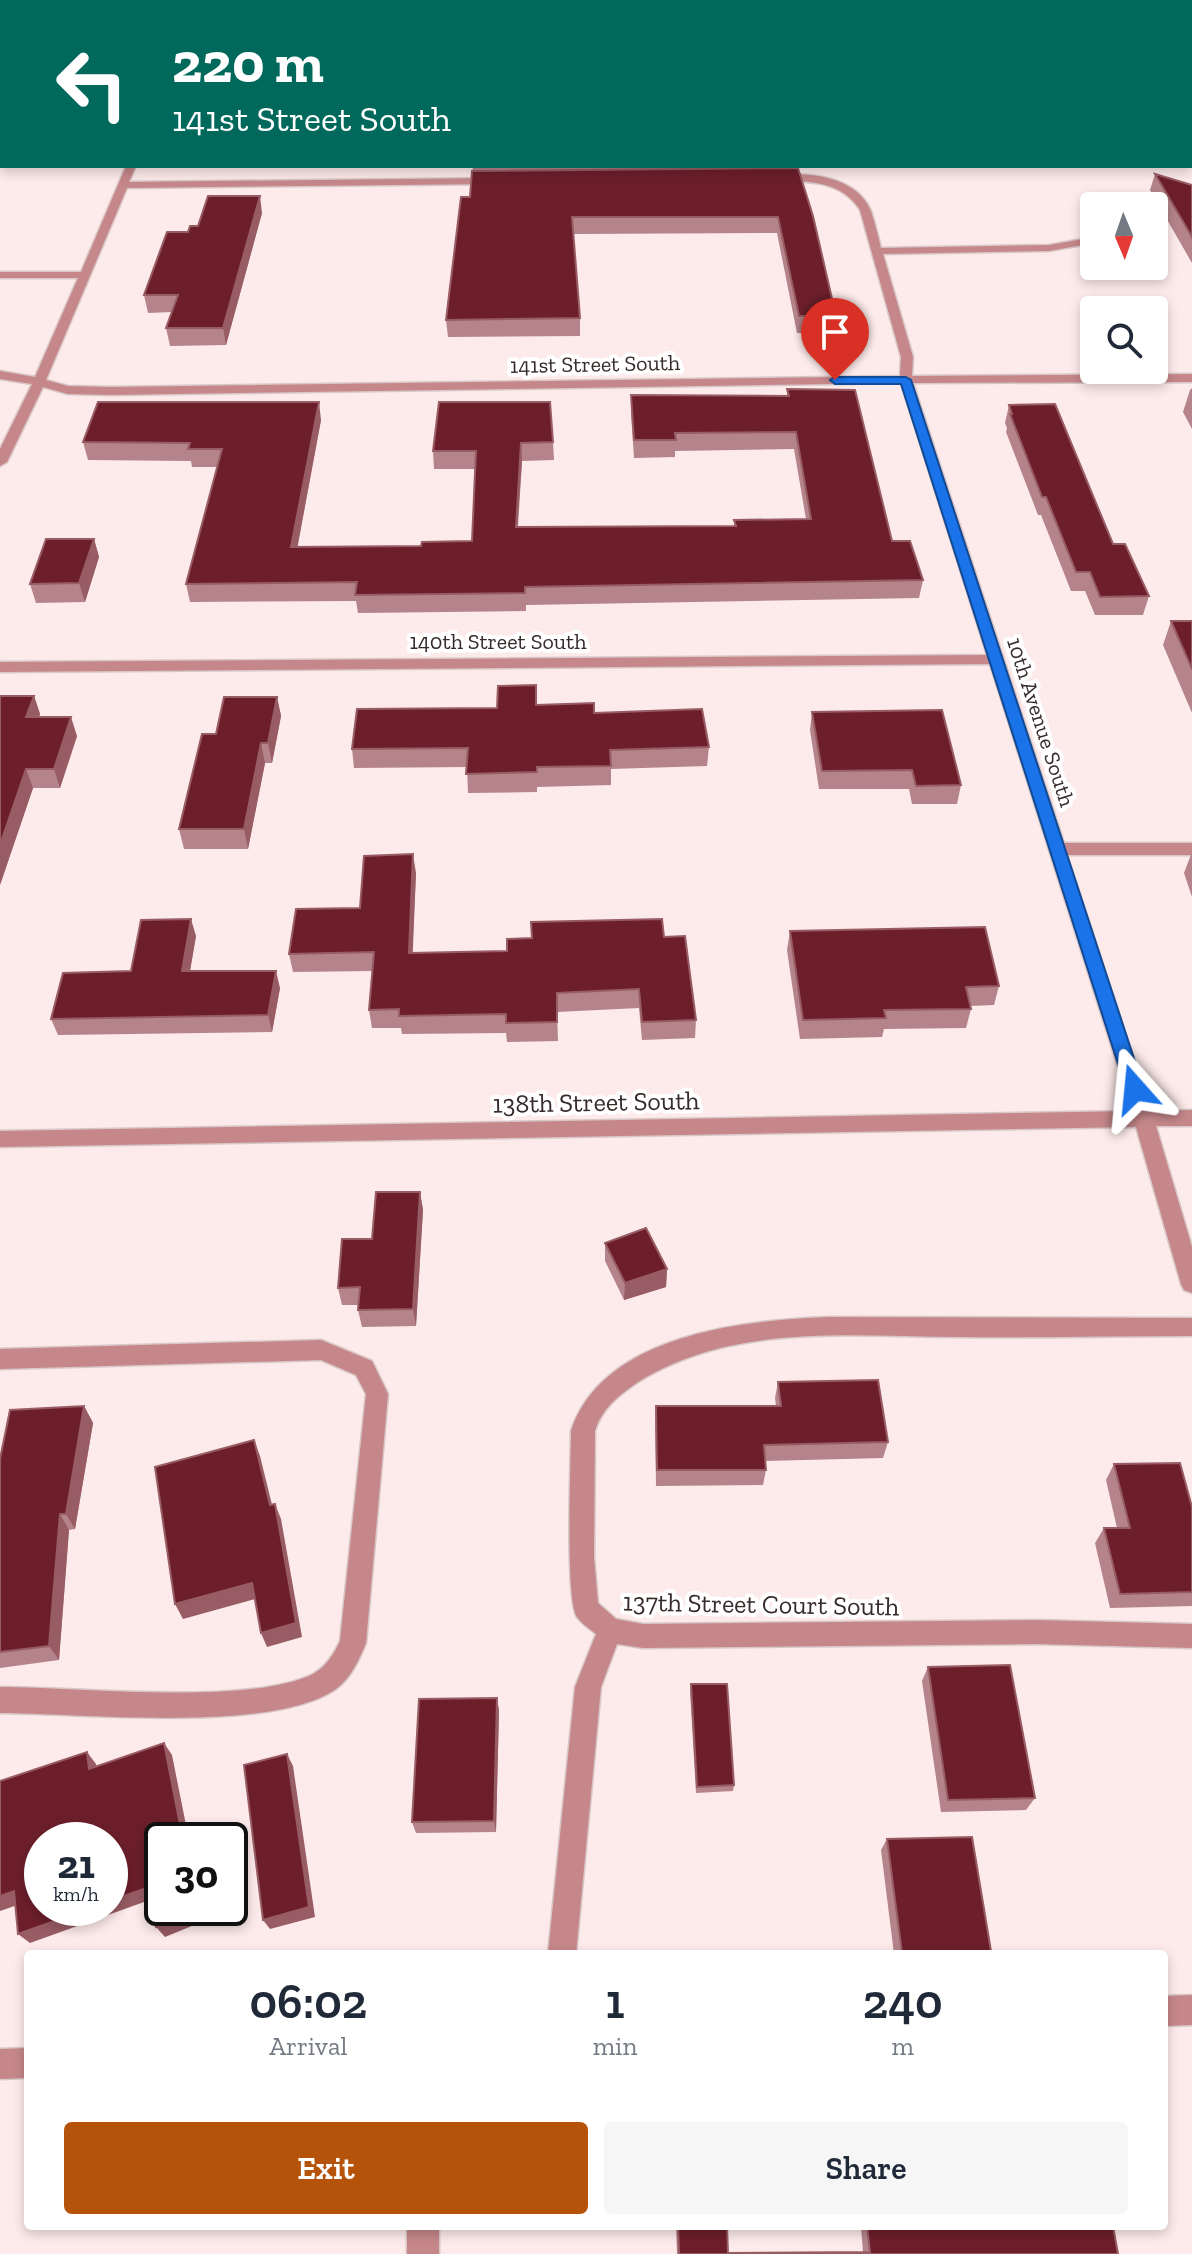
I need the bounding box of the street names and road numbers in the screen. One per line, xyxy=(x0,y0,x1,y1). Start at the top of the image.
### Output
street label: 141st Street South xyxy=(510,349,681,379)
street label: 140th Street South xyxy=(409,628,587,655)
street label: 10th Avenue South xyxy=(1001,634,1081,811)
street label: 138th Street South xyxy=(492,1084,700,1120)
street label: 137th Street Court South xyxy=(623,1586,900,1622)

